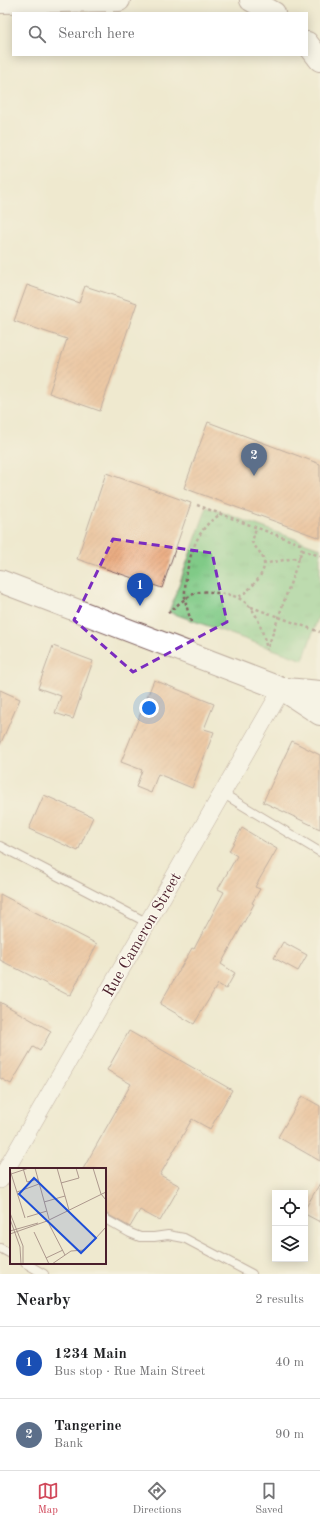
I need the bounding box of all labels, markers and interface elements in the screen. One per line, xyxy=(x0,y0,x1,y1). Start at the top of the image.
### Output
search box xyxy=(12,12,308,56)
icon: search xyxy=(26,23,48,45)
text: Search here xyxy=(58,27,135,42)
pin: 2 xyxy=(241,443,267,476)
pin: 1 xyxy=(127,573,153,606)
your location xyxy=(139,698,159,718)
street label: Rue Cameron Street xyxy=(101,870,185,1000)
inset map xyxy=(10,1168,106,1264)
map controls xyxy=(272,1190,308,1262)
button: locate xyxy=(272,1190,308,1226)
button: layers xyxy=(272,1226,308,1262)
text: Nearby xyxy=(16,1292,71,1309)
text: 2 results xyxy=(255,1293,304,1306)
text: 1234 Main xyxy=(54,1347,127,1362)
text: 1 xyxy=(25,1356,33,1369)
text: 40 m xyxy=(275,1356,304,1369)
text: Bus stop · Rue Main Street xyxy=(54,1365,205,1378)
text: Tangerine xyxy=(54,1419,122,1434)
text: 2 xyxy=(25,1428,33,1441)
text: 90 m xyxy=(275,1428,304,1441)
text: Bank xyxy=(54,1437,83,1450)
tab: Map xyxy=(37,1480,59,1518)
tab: Directions xyxy=(133,1480,181,1518)
tab: Saved xyxy=(255,1480,283,1518)

